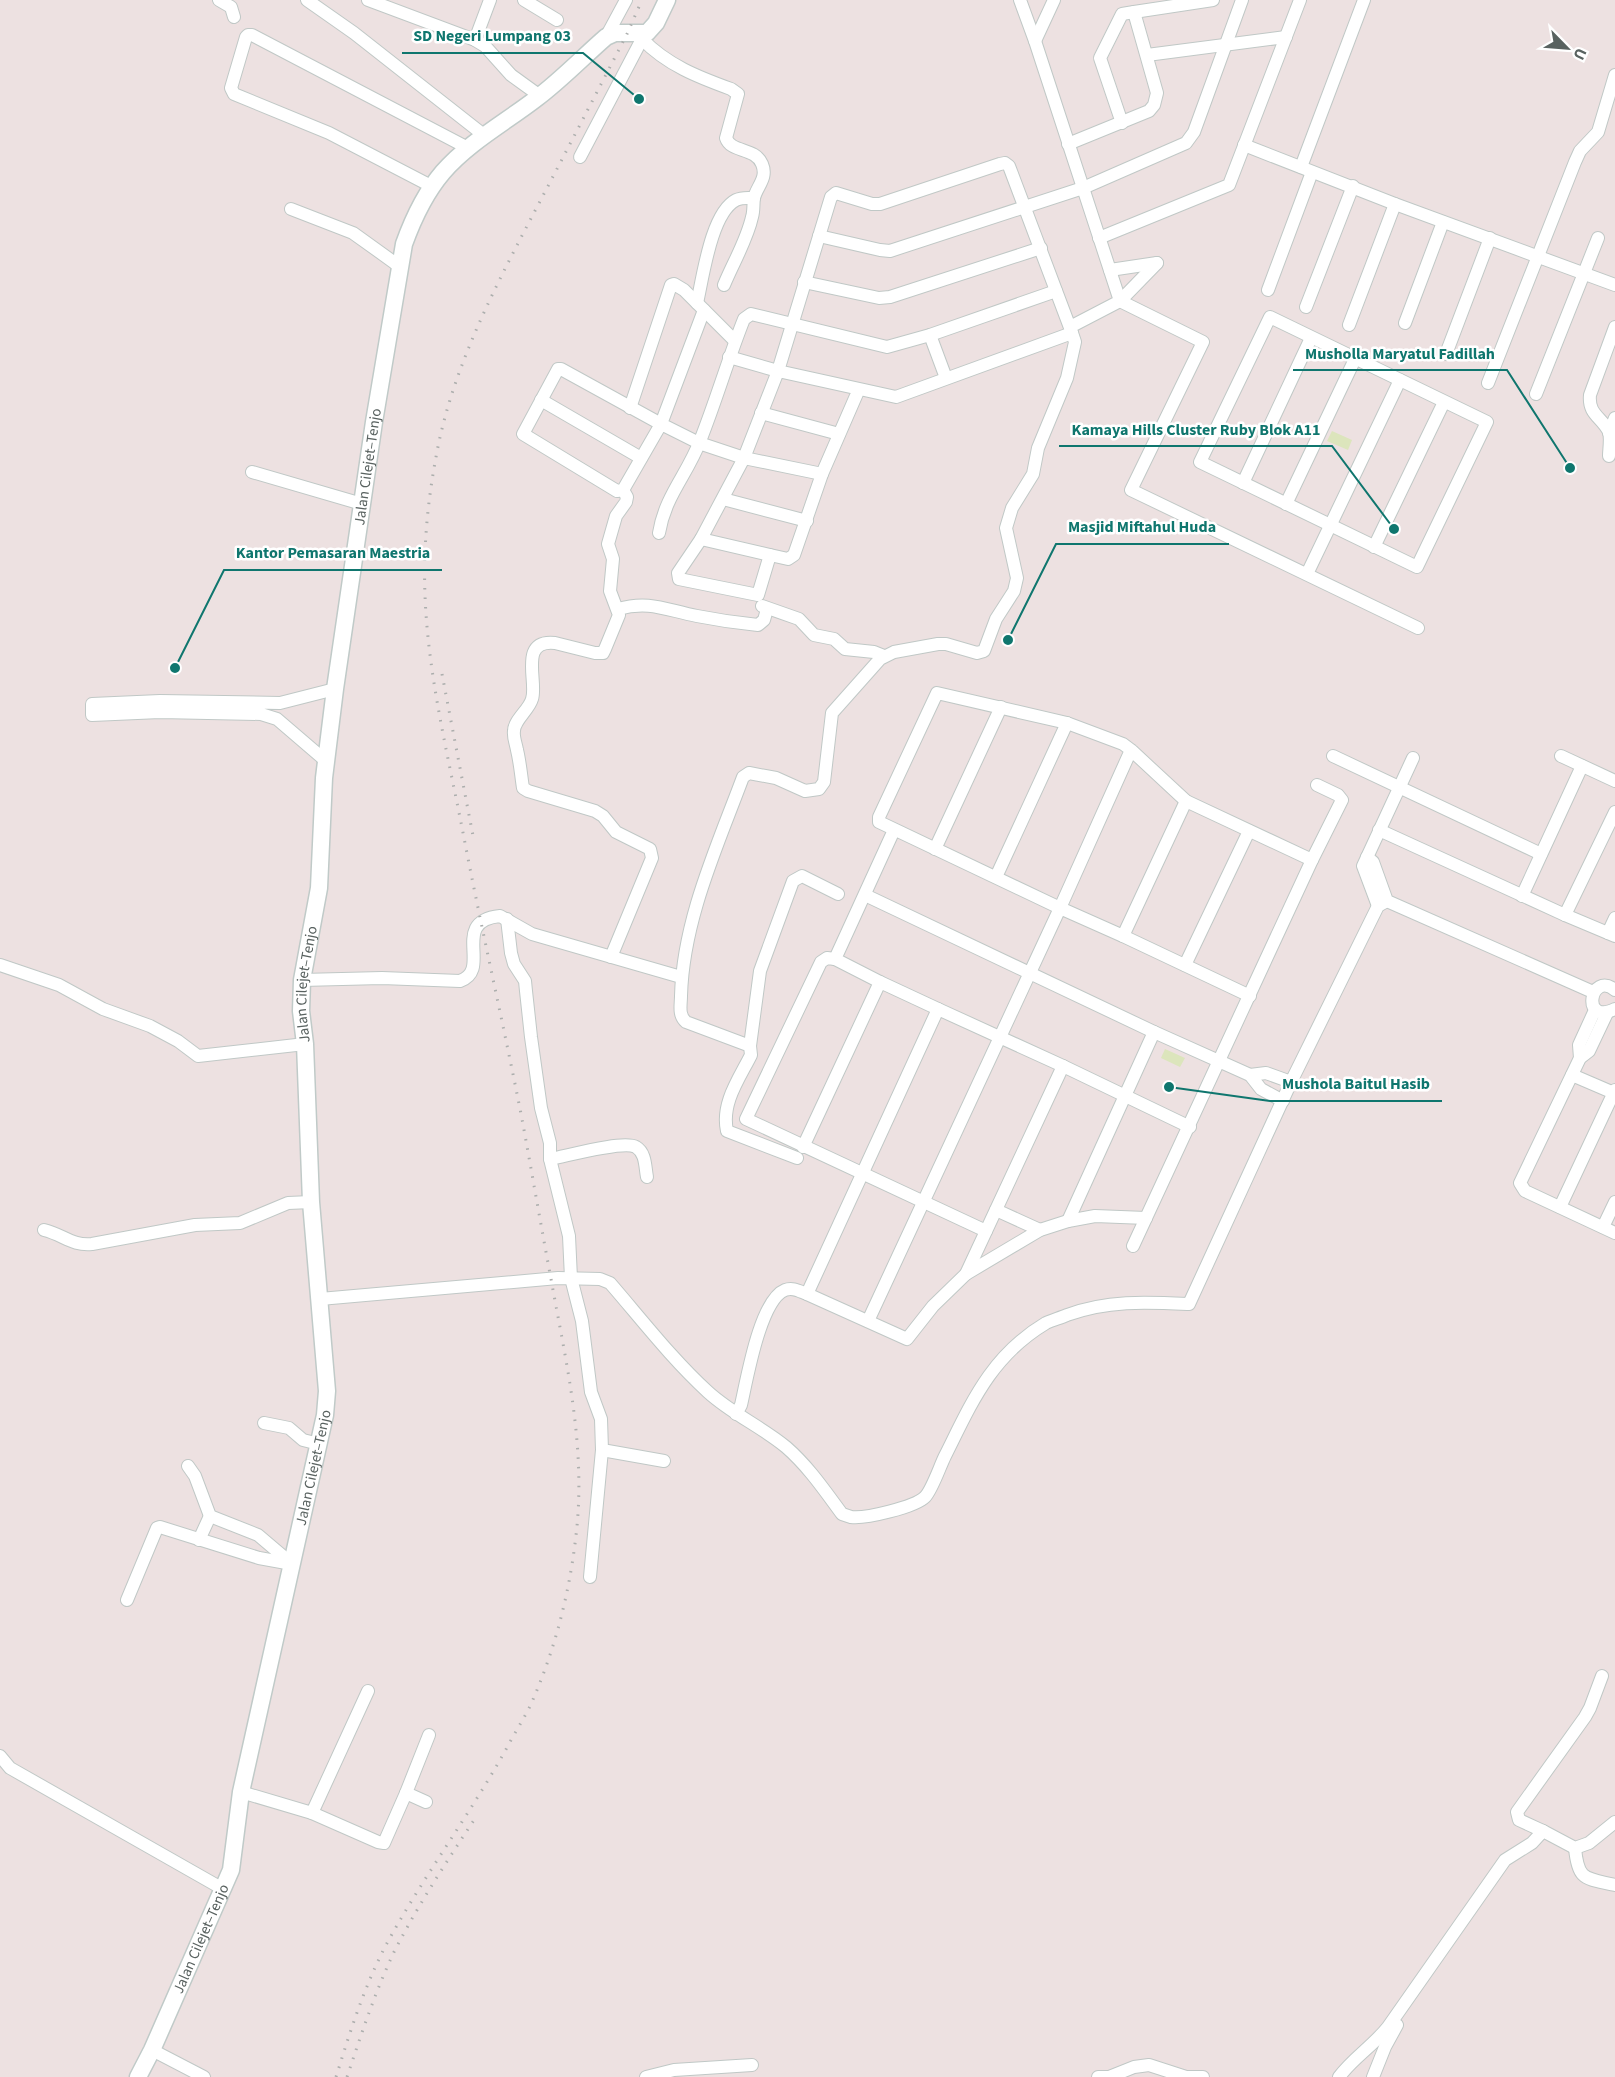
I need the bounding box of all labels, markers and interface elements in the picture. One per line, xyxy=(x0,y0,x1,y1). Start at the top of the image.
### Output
north arrow xyxy=(1537,18,1597,78)
callout: SD Negeri Lumpang 03 xyxy=(402,19,583,53)
text: SD Negeri Lumpang 03 xyxy=(413,25,571,47)
text: U xyxy=(1567,44,1592,63)
callout: Musholla Maryatul Fadillah xyxy=(1293,336,1507,370)
text: Musholla Maryatul Fadillah xyxy=(1305,343,1495,365)
street label: Jalan Cilejet–Tenjo xyxy=(349,407,387,526)
callout: Kamaya Hills Cluster Ruby Blok A11 xyxy=(1059,412,1332,446)
text: Kamaya Hills Cluster Ruby Blok A11 xyxy=(1072,419,1320,441)
callout: Masjid Miftahul Huda xyxy=(1056,510,1229,544)
text: Masjid Miftahul Huda xyxy=(1068,516,1216,538)
callout: Kantor Pemasaran Maestria xyxy=(224,536,442,570)
text: Kantor Pemasaran Maestria xyxy=(236,542,430,564)
street label: Jalan Cilejet–Tenjo xyxy=(290,924,322,1044)
callout: Mushola Baitul Hasib xyxy=(1270,1067,1442,1101)
text: Mushola Baitul Hasib xyxy=(1282,1073,1430,1095)
street label: Jalan Cilejet–Tenjo xyxy=(290,1409,336,1527)
street label: Jalan Cilejet–Tenjo xyxy=(168,1881,234,1997)

